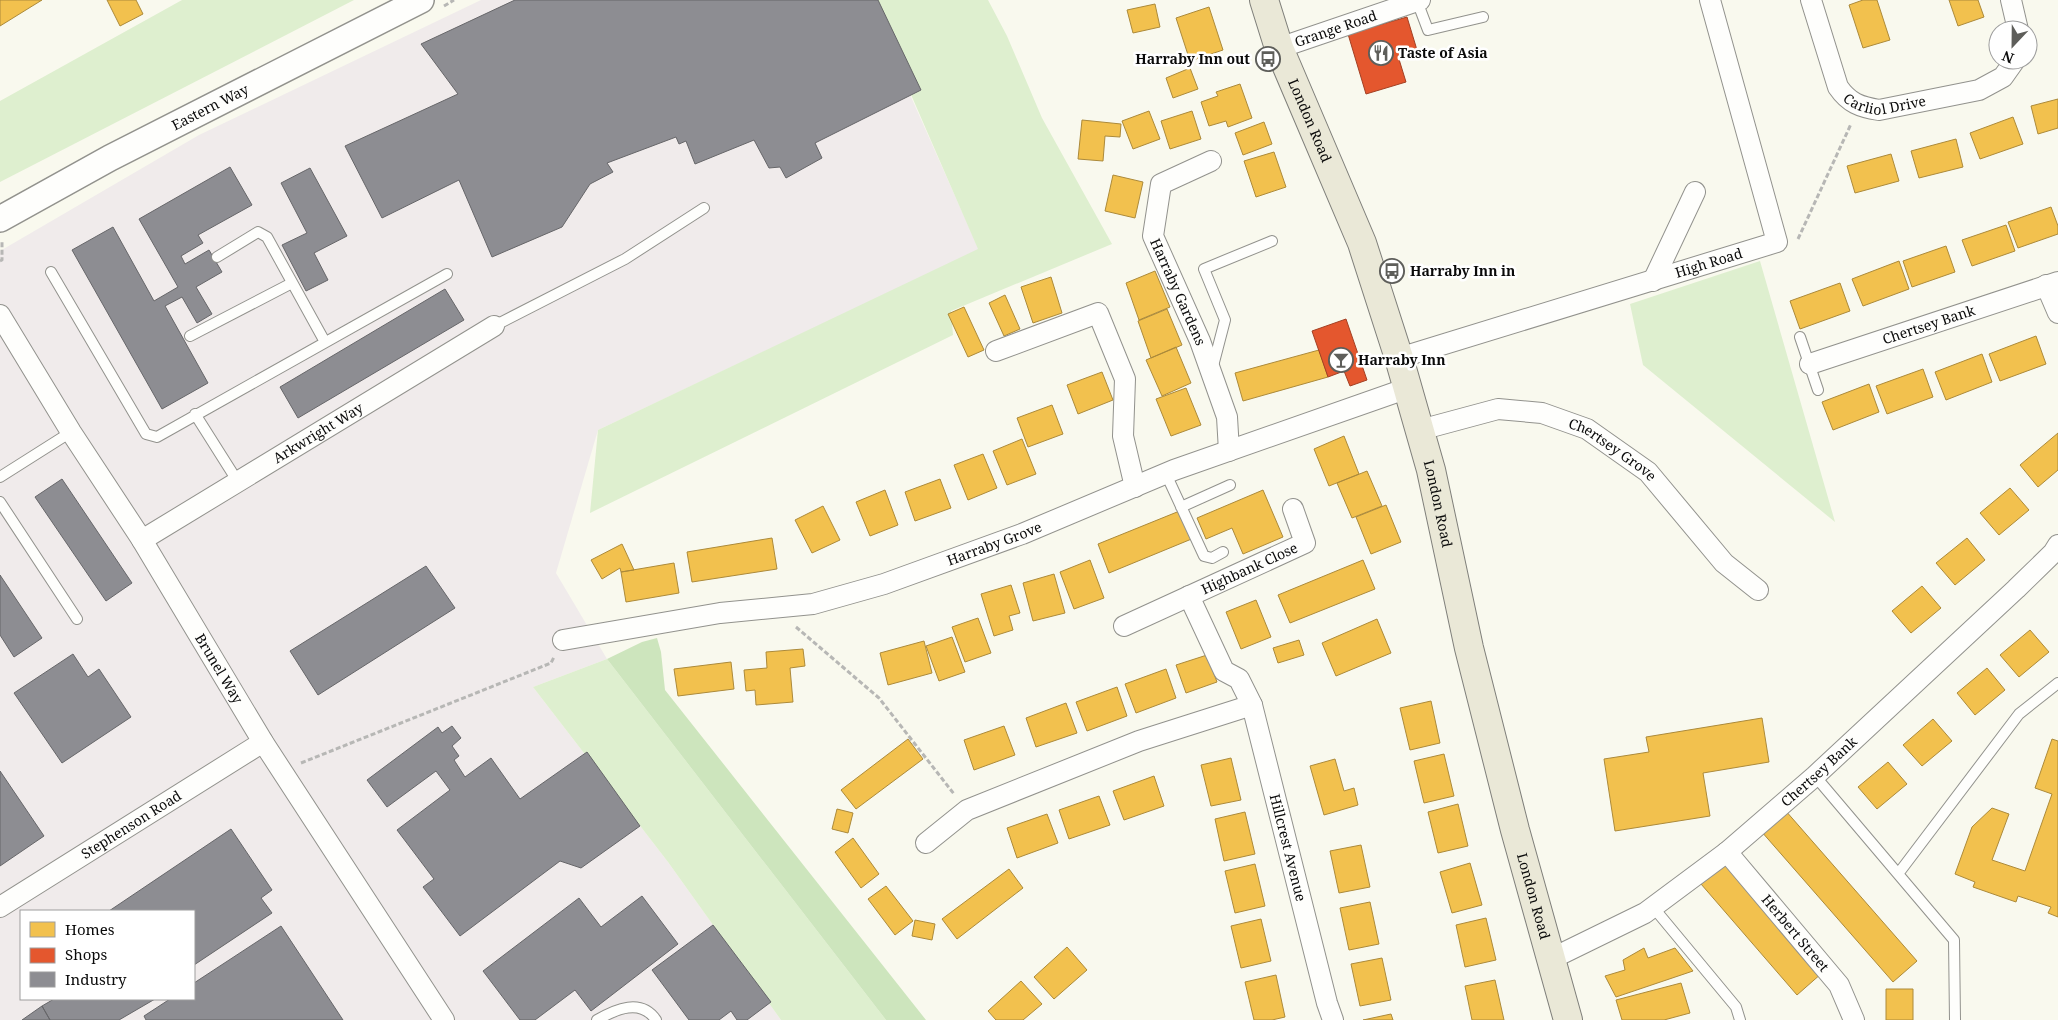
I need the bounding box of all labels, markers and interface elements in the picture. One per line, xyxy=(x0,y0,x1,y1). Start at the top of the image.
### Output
street label: Grange Road xyxy=(1292,5,1380,51)
north arrow xyxy=(1988,20,2038,70)
restaurant icon: Taste of Asia xyxy=(1368,40,1394,66)
place label: Taste of Asia xyxy=(1398,43,1488,62)
bus stop icon: Harraby Inn out xyxy=(1255,46,1281,72)
text: N xyxy=(1999,47,2017,68)
place label: Harraby Inn out xyxy=(1135,49,1250,68)
street label: London Road xyxy=(1284,76,1337,165)
street label: Eastern Way xyxy=(168,79,252,134)
street label: Carliol Drive xyxy=(1839,88,1927,119)
street label: Harraby Gardens xyxy=(1146,235,1211,348)
street label: High Road xyxy=(1673,243,1745,282)
bus stop icon: Harraby Inn in xyxy=(1379,258,1405,284)
place label: Harraby Inn in xyxy=(1410,261,1515,280)
street label: Chertsey Bank xyxy=(1880,300,1978,348)
bar icon: Harraby Inn xyxy=(1328,347,1354,373)
place label: Harraby Inn xyxy=(1358,350,1445,369)
street label: Arkwright Way xyxy=(269,398,366,467)
street label: Chertsey Grove xyxy=(1566,413,1661,484)
street label: London Road xyxy=(1420,458,1457,549)
street label: Harraby Grove xyxy=(944,517,1045,569)
street label: Highbank Close xyxy=(1198,538,1301,598)
street label: Brunel Way xyxy=(191,630,248,707)
street label: Chertsey Bank xyxy=(1776,731,1861,810)
street label: Stephenson Road xyxy=(77,785,185,863)
street label: Hillcrest Avenue xyxy=(1266,792,1311,903)
street label: London Road xyxy=(1513,851,1555,942)
street label: Herbert Street xyxy=(1758,890,1834,975)
legend xyxy=(20,910,195,1000)
text: Homes xyxy=(65,919,115,939)
text: Shops xyxy=(65,944,108,964)
text: Industry xyxy=(65,969,127,989)

